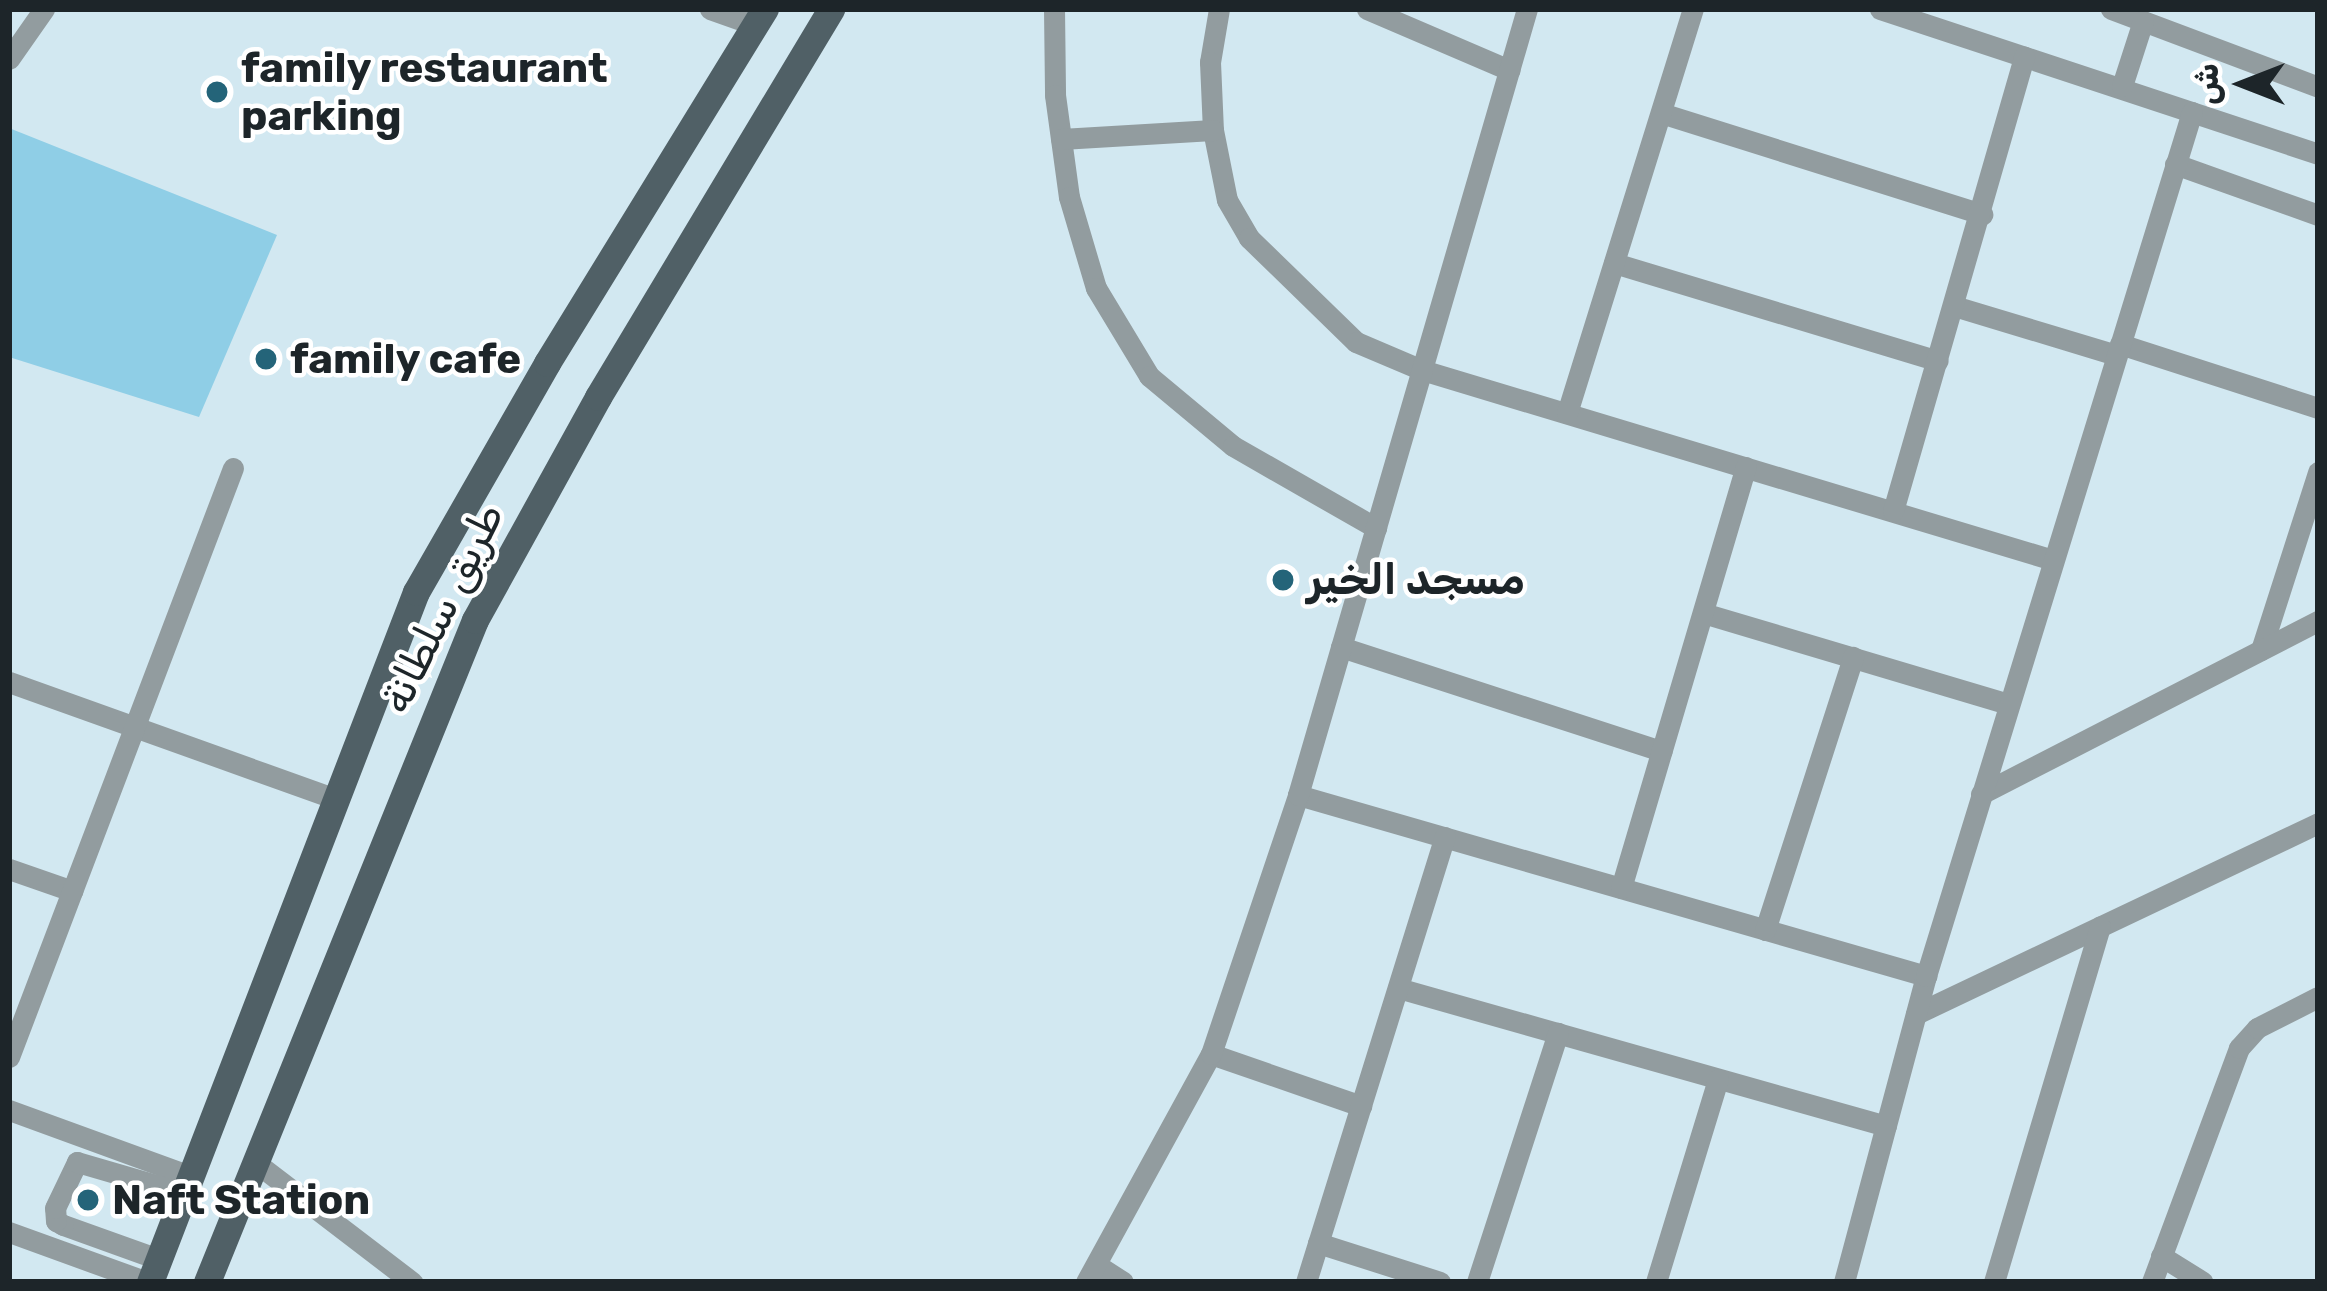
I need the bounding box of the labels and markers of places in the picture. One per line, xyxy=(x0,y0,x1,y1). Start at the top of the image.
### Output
place label: family restaurant parking xyxy=(241,43,609,142)
marker: family restaurant parking xyxy=(204,79,230,105)
place label: family cafe xyxy=(290,334,522,384)
marker: family cafe xyxy=(253,346,279,372)
place label: مسجد الخير xyxy=(1307,555,1525,605)
marker: مسجد الخير xyxy=(1270,567,1296,593)
place label: Naft Station xyxy=(112,1175,370,1225)
marker: Naft Station xyxy=(75,1187,101,1213)

